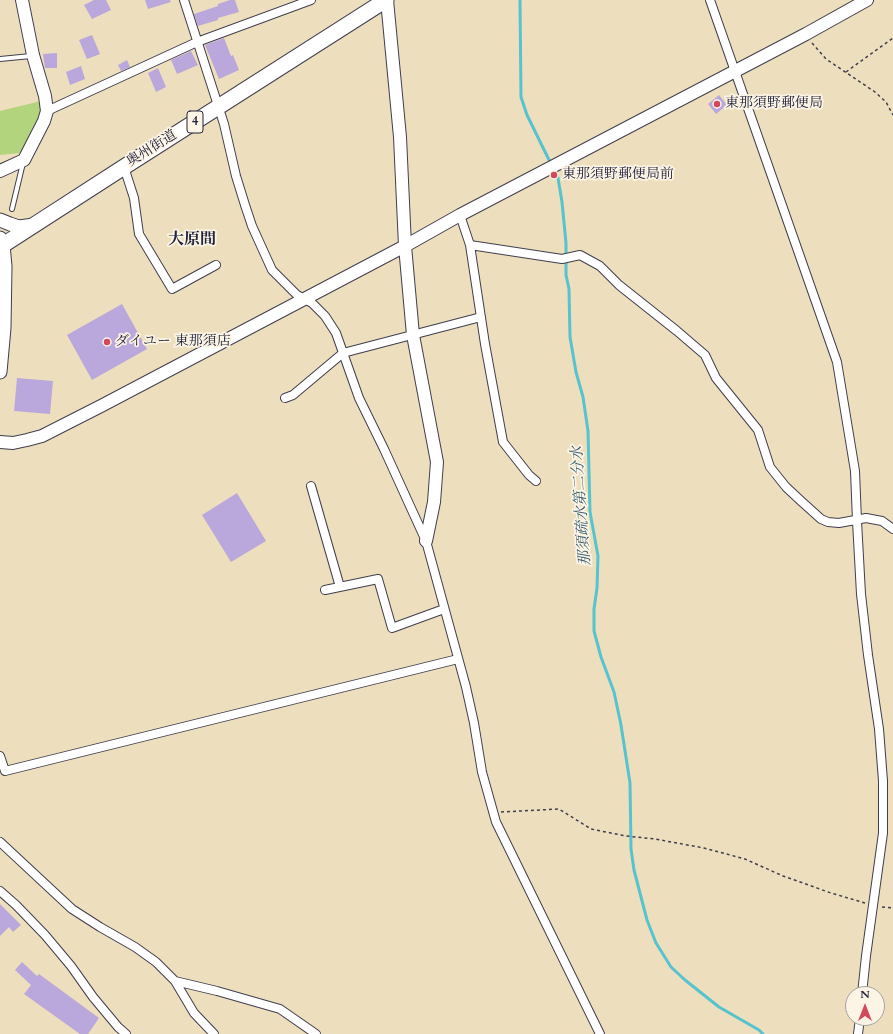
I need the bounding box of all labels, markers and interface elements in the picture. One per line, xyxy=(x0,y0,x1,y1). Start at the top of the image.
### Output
place label: 東那須野郵便局 xyxy=(725,96,823,112)
marker: 東那須野郵便局 xyxy=(712,99,722,109)
road number: 4 xyxy=(187,111,203,133)
street label: 奥州街道 xyxy=(124,127,180,171)
place label: 東那須野郵便局前 xyxy=(562,167,674,183)
marker: 東那須野郵便局前 xyxy=(549,170,559,180)
district label: 大原間 xyxy=(168,230,216,250)
place label: ダイユー 東那須店 xyxy=(115,334,231,350)
marker: ダイユー 東那須店 xyxy=(102,337,112,347)
water label: 那須疏水第二分水 xyxy=(569,446,595,566)
north arrow xyxy=(845,986,885,1026)
text: N xyxy=(860,987,870,1002)

